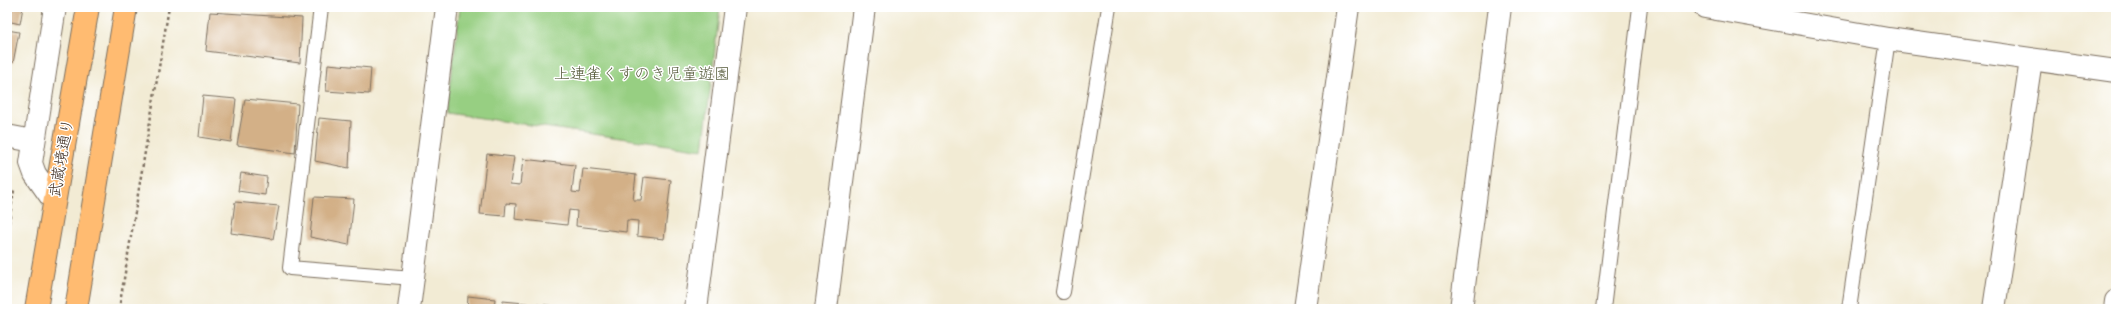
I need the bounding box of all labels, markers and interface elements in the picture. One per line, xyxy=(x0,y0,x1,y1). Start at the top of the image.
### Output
park label: 上連雀くすのき児童遊園 xyxy=(554,64,730,85)
street label: 武蔵境通り xyxy=(45,117,79,199)

